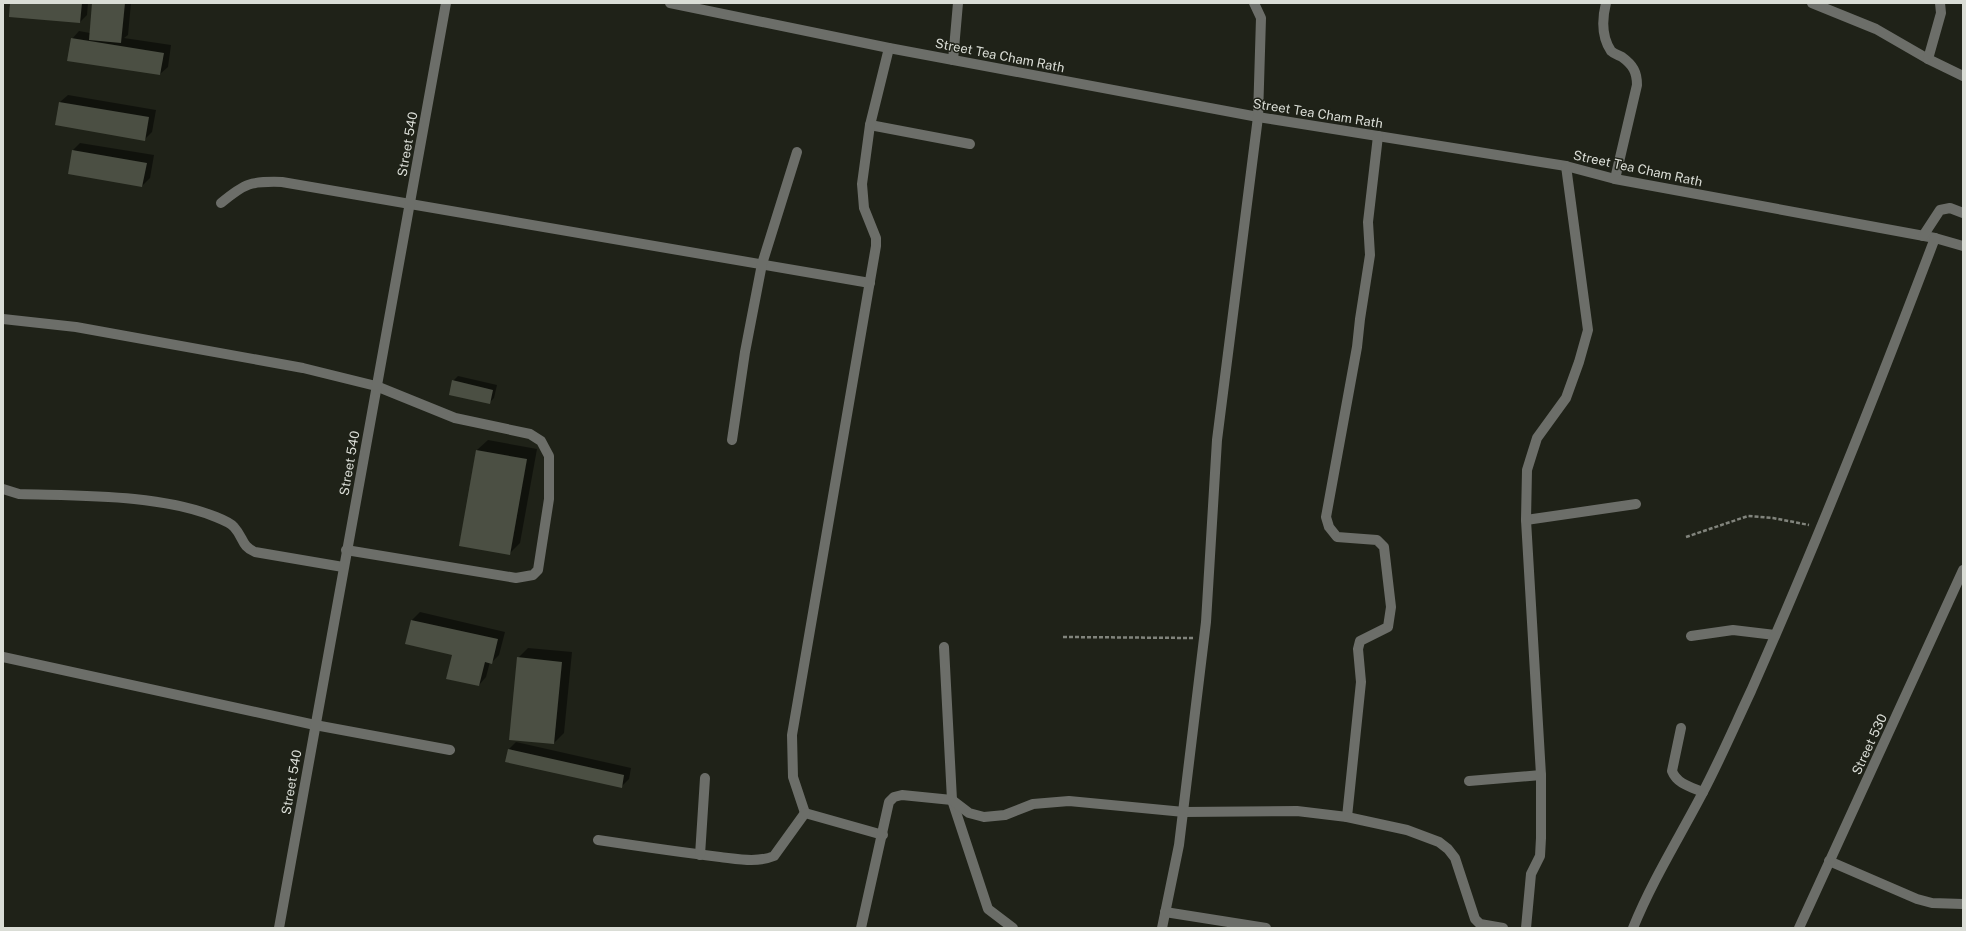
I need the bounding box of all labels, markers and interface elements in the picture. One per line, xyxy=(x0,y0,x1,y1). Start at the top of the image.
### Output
street label: Street Tea Cham Rath xyxy=(934,36,1066,75)
street label: Street Tea Cham Rath xyxy=(1252,96,1384,131)
street label: Street 540 xyxy=(394,110,421,178)
street label: Street Tea Cham Rath xyxy=(1572,147,1704,190)
street label: Street 540 xyxy=(336,429,363,497)
street label: Street 530 xyxy=(1849,711,1890,777)
street label: Street 540 xyxy=(278,748,305,816)

